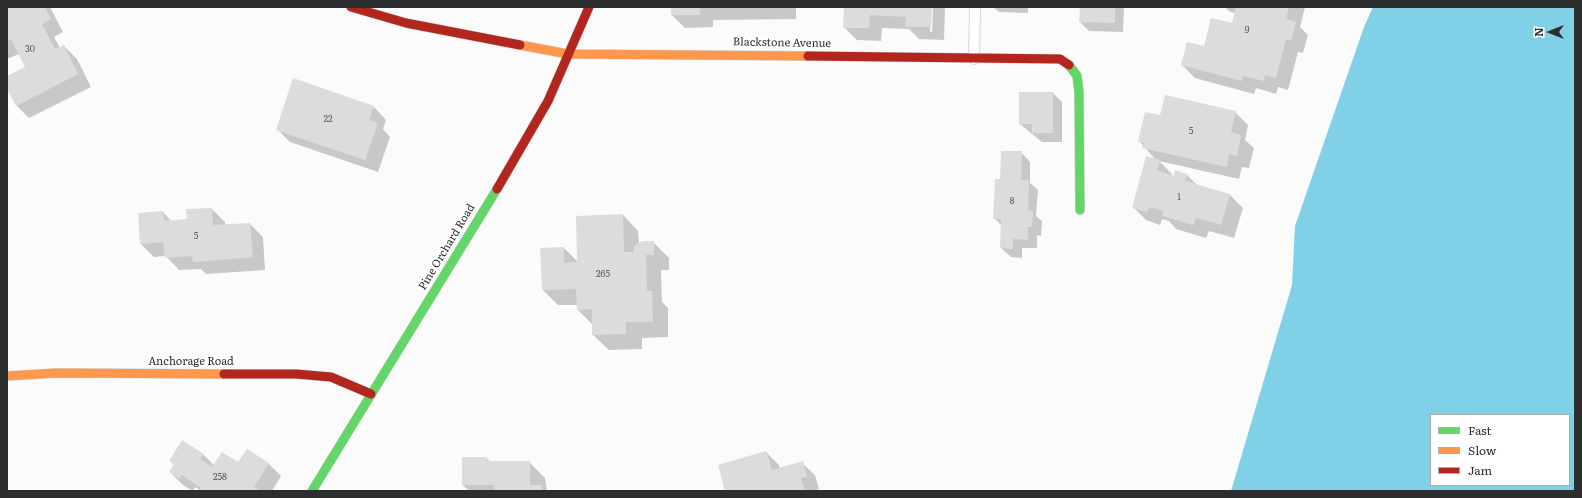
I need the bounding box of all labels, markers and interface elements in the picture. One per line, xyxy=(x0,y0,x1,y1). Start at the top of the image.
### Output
north arrow xyxy=(1530,12,1570,52)
house number: 9 xyxy=(1245,25,1249,35)
text: N xyxy=(1530,27,1546,37)
street label: Blackstone Avenue xyxy=(733,36,831,50)
house number: 30 xyxy=(25,44,35,54)
house number: 22 xyxy=(323,114,333,124)
house number: 5 xyxy=(1189,126,1193,136)
house number: 1 xyxy=(1177,192,1181,202)
house number: 8 xyxy=(1010,196,1014,206)
street label: Pine Orchard Road xyxy=(416,202,478,292)
house number: 5 xyxy=(194,231,198,241)
house number: 265 xyxy=(596,269,610,279)
street label: Anchorage Road xyxy=(148,355,234,369)
legend xyxy=(1430,414,1570,486)
text: Fast xyxy=(1468,421,1491,439)
text: Slow xyxy=(1468,441,1496,459)
text: Jam xyxy=(1468,461,1492,479)
house number: 258 xyxy=(213,472,227,482)

